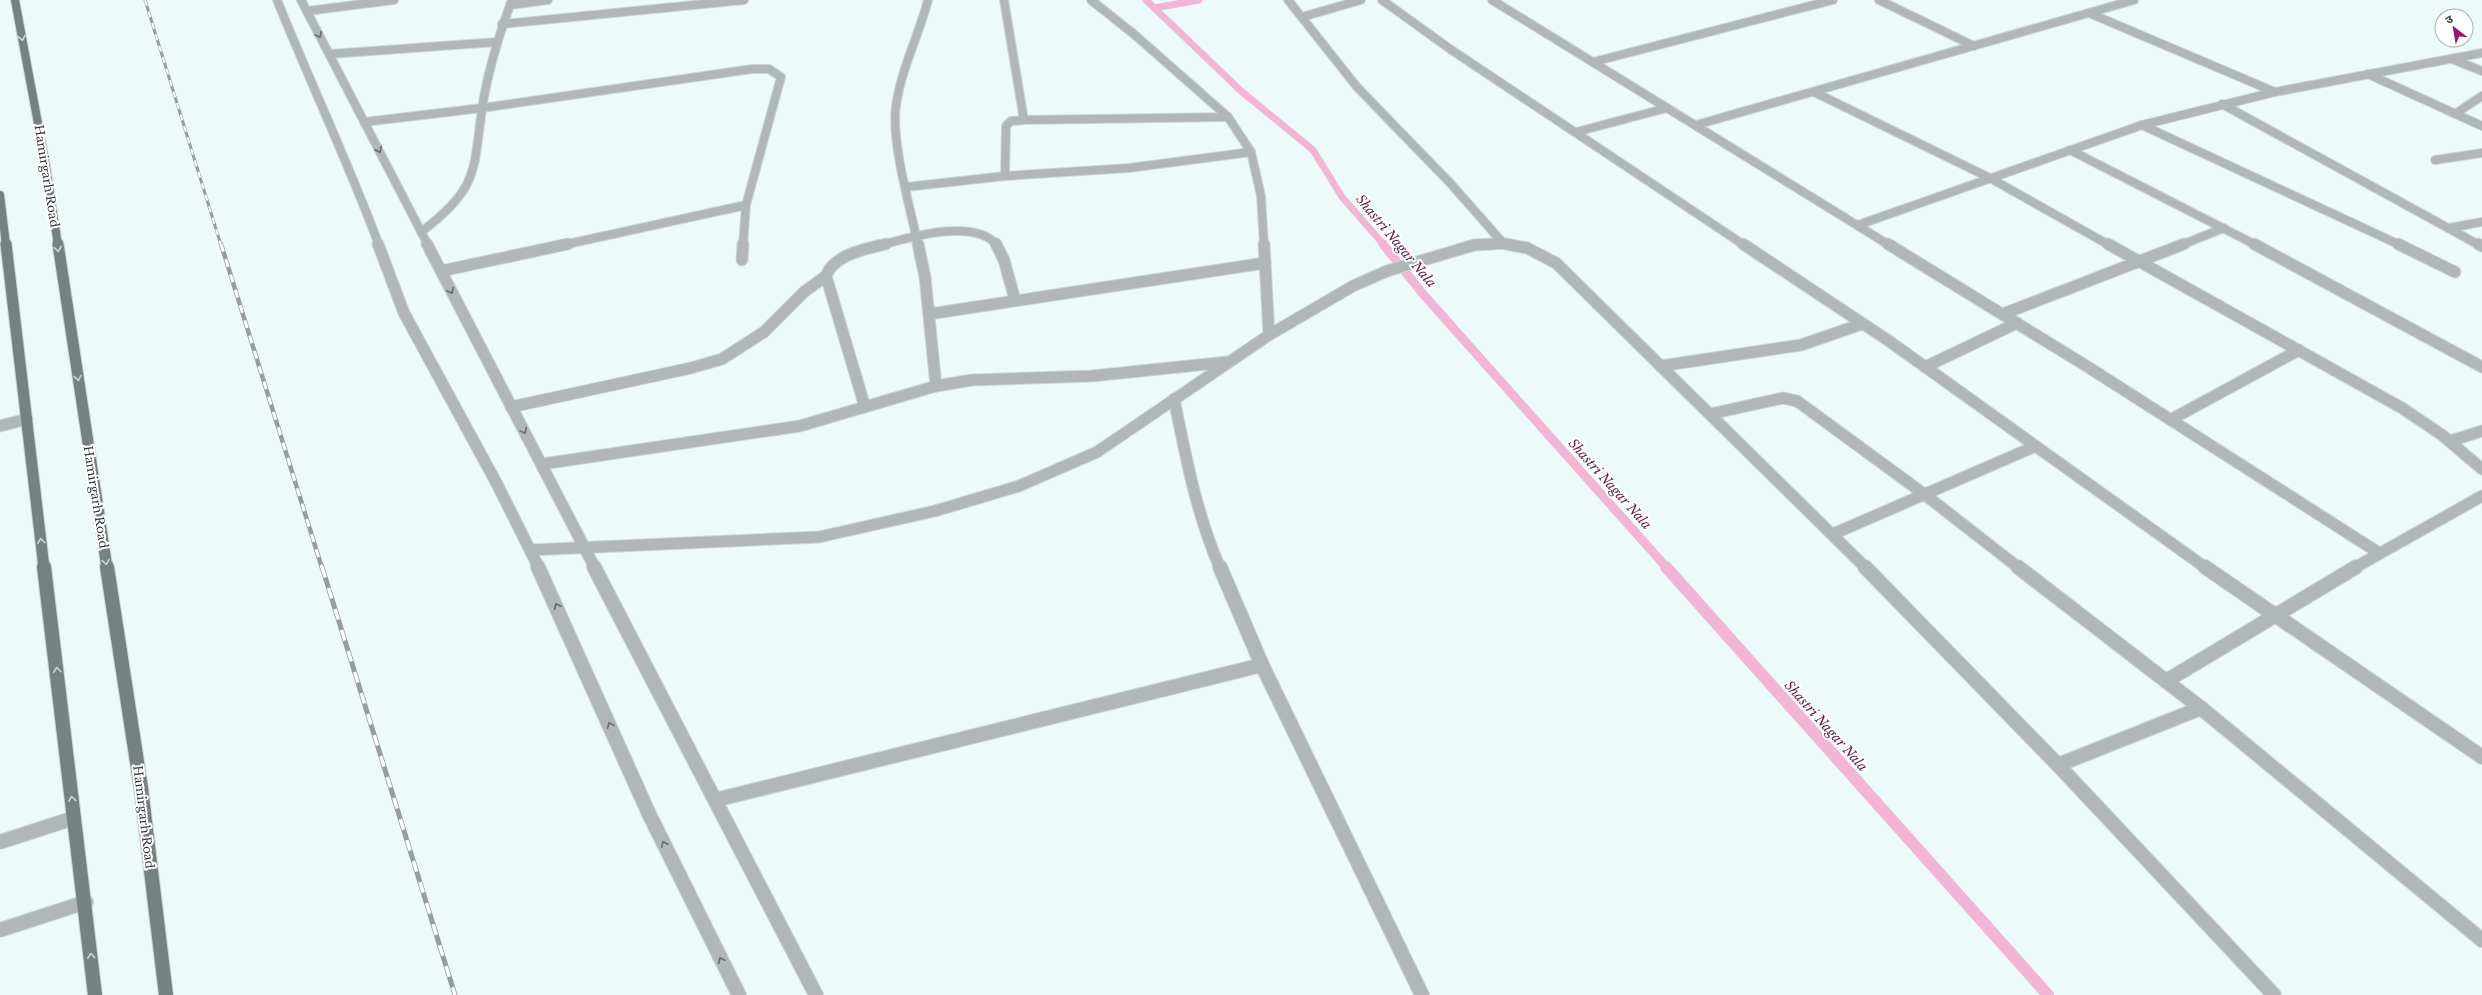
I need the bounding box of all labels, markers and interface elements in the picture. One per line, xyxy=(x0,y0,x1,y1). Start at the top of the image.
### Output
north arrow xyxy=(2434,8,2474,48)
text: उ xyxy=(2442,11,2456,27)
one-way arrow xyxy=(315,30,322,38)
one-way arrow xyxy=(18,35,26,41)
street label: Hamirgarh Road xyxy=(31,124,63,228)
one-way arrow xyxy=(374,146,382,153)
water label: Shastri Nagar Nala xyxy=(1352,191,1440,291)
one-way arrow xyxy=(53,246,62,252)
one-way arrow xyxy=(447,286,454,294)
one-way arrow xyxy=(73,375,82,381)
one-way arrow xyxy=(519,427,527,434)
water label: Shastri Nagar Nala xyxy=(1565,435,1655,533)
street label: Hamirgarh Road xyxy=(80,445,112,549)
one-way arrow xyxy=(37,538,46,544)
one-way arrow xyxy=(101,558,110,565)
one-way arrow xyxy=(554,603,562,611)
one-way arrow xyxy=(52,667,61,673)
water label: Shastri Nagar Nala xyxy=(1781,677,1871,775)
one-way arrow xyxy=(607,722,615,730)
street label: Hamirgarh Road xyxy=(130,765,158,869)
one-way arrow xyxy=(67,796,76,802)
one-way arrow xyxy=(661,840,668,848)
one-way arrow xyxy=(87,953,96,959)
one-way arrow xyxy=(718,957,726,964)

